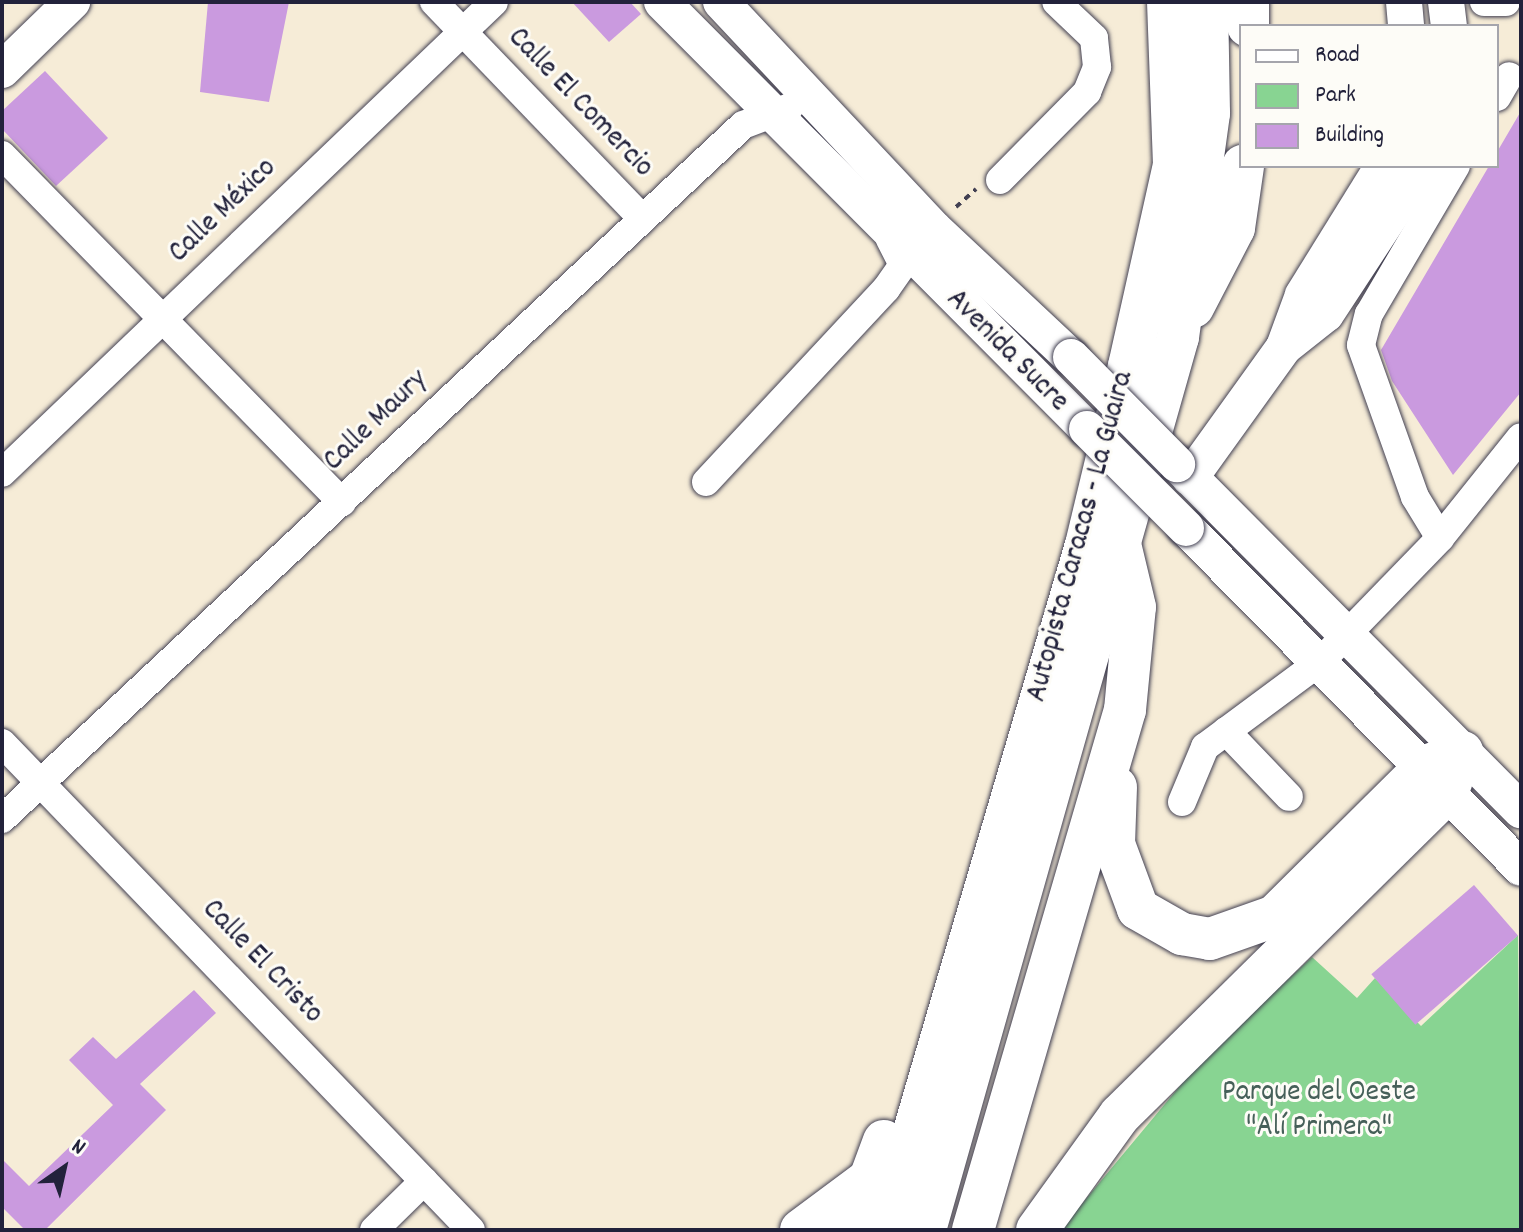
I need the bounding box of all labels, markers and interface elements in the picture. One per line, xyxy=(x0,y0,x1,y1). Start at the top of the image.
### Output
street label: Calle El Comercio xyxy=(498,21,660,187)
legend xyxy=(1239,24,1499,168)
text: Road xyxy=(1315,39,1360,73)
text: Park xyxy=(1315,79,1356,113)
text: Building xyxy=(1315,119,1384,153)
street label: Calle México xyxy=(163,152,285,272)
street label: Avenida Sucre xyxy=(937,283,1075,421)
street label: Calle Maury xyxy=(317,364,437,480)
street label: Autopista Caracas - La Guaira xyxy=(1021,368,1143,706)
street label: Calle El Cristo xyxy=(193,893,329,1033)
park label: Parque del Oeste "Alí Primera" xyxy=(1222,1076,1416,1146)
north arrow xyxy=(24,1128,104,1208)
text: N xyxy=(65,1132,91,1164)

